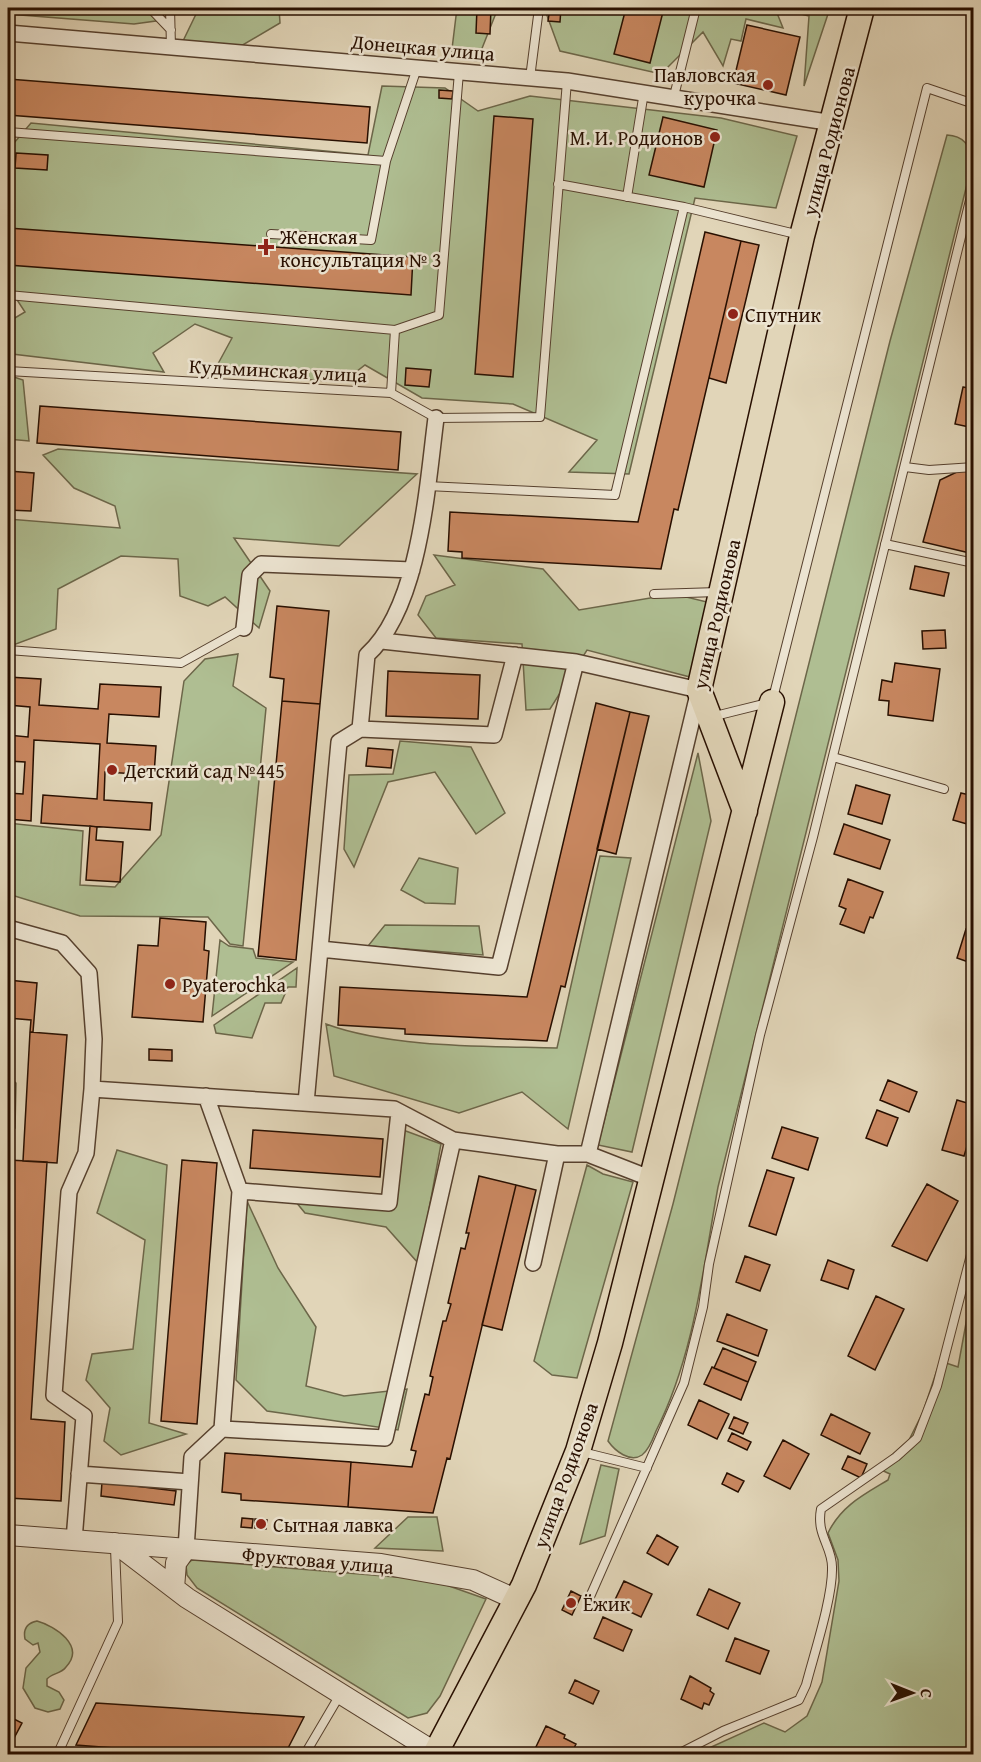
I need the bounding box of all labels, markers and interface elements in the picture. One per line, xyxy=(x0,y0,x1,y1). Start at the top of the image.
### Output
street label: Донецкая улица xyxy=(349,26,496,68)
place label: Павловская курочка xyxy=(654,60,756,112)
street label: улица Родионова xyxy=(794,63,862,220)
marker: Павловская курочка xyxy=(761,78,775,92)
place label: М. И. Родионов xyxy=(570,123,703,152)
marker: М. И. Родионов xyxy=(708,130,722,144)
place label: Женская консультация № 3 xyxy=(279,222,442,274)
marker: Женская консультация № 3 xyxy=(257,238,275,256)
place label: Спутник xyxy=(745,300,821,329)
marker: Спутник xyxy=(726,307,740,321)
street label: Кудьминская улица xyxy=(188,351,368,389)
street label: улица Родионова xyxy=(684,536,747,693)
place label: Детский сад №445 xyxy=(123,756,285,785)
marker: Детский сад №445 xyxy=(105,763,119,777)
place label: Pyaterochka xyxy=(182,970,286,999)
marker: Pyaterochka xyxy=(163,977,177,991)
street label: улица Родионова xyxy=(525,1398,605,1553)
place label: Сытная лавка xyxy=(273,1510,394,1539)
marker: Сытная лавка xyxy=(254,1517,268,1531)
street label: Фруктовая улица xyxy=(241,1539,395,1581)
place label: Ёжик xyxy=(583,1589,631,1618)
marker: Ёжик xyxy=(564,1596,578,1610)
north arrow xyxy=(882,1663,942,1723)
text: С xyxy=(915,1689,939,1698)

